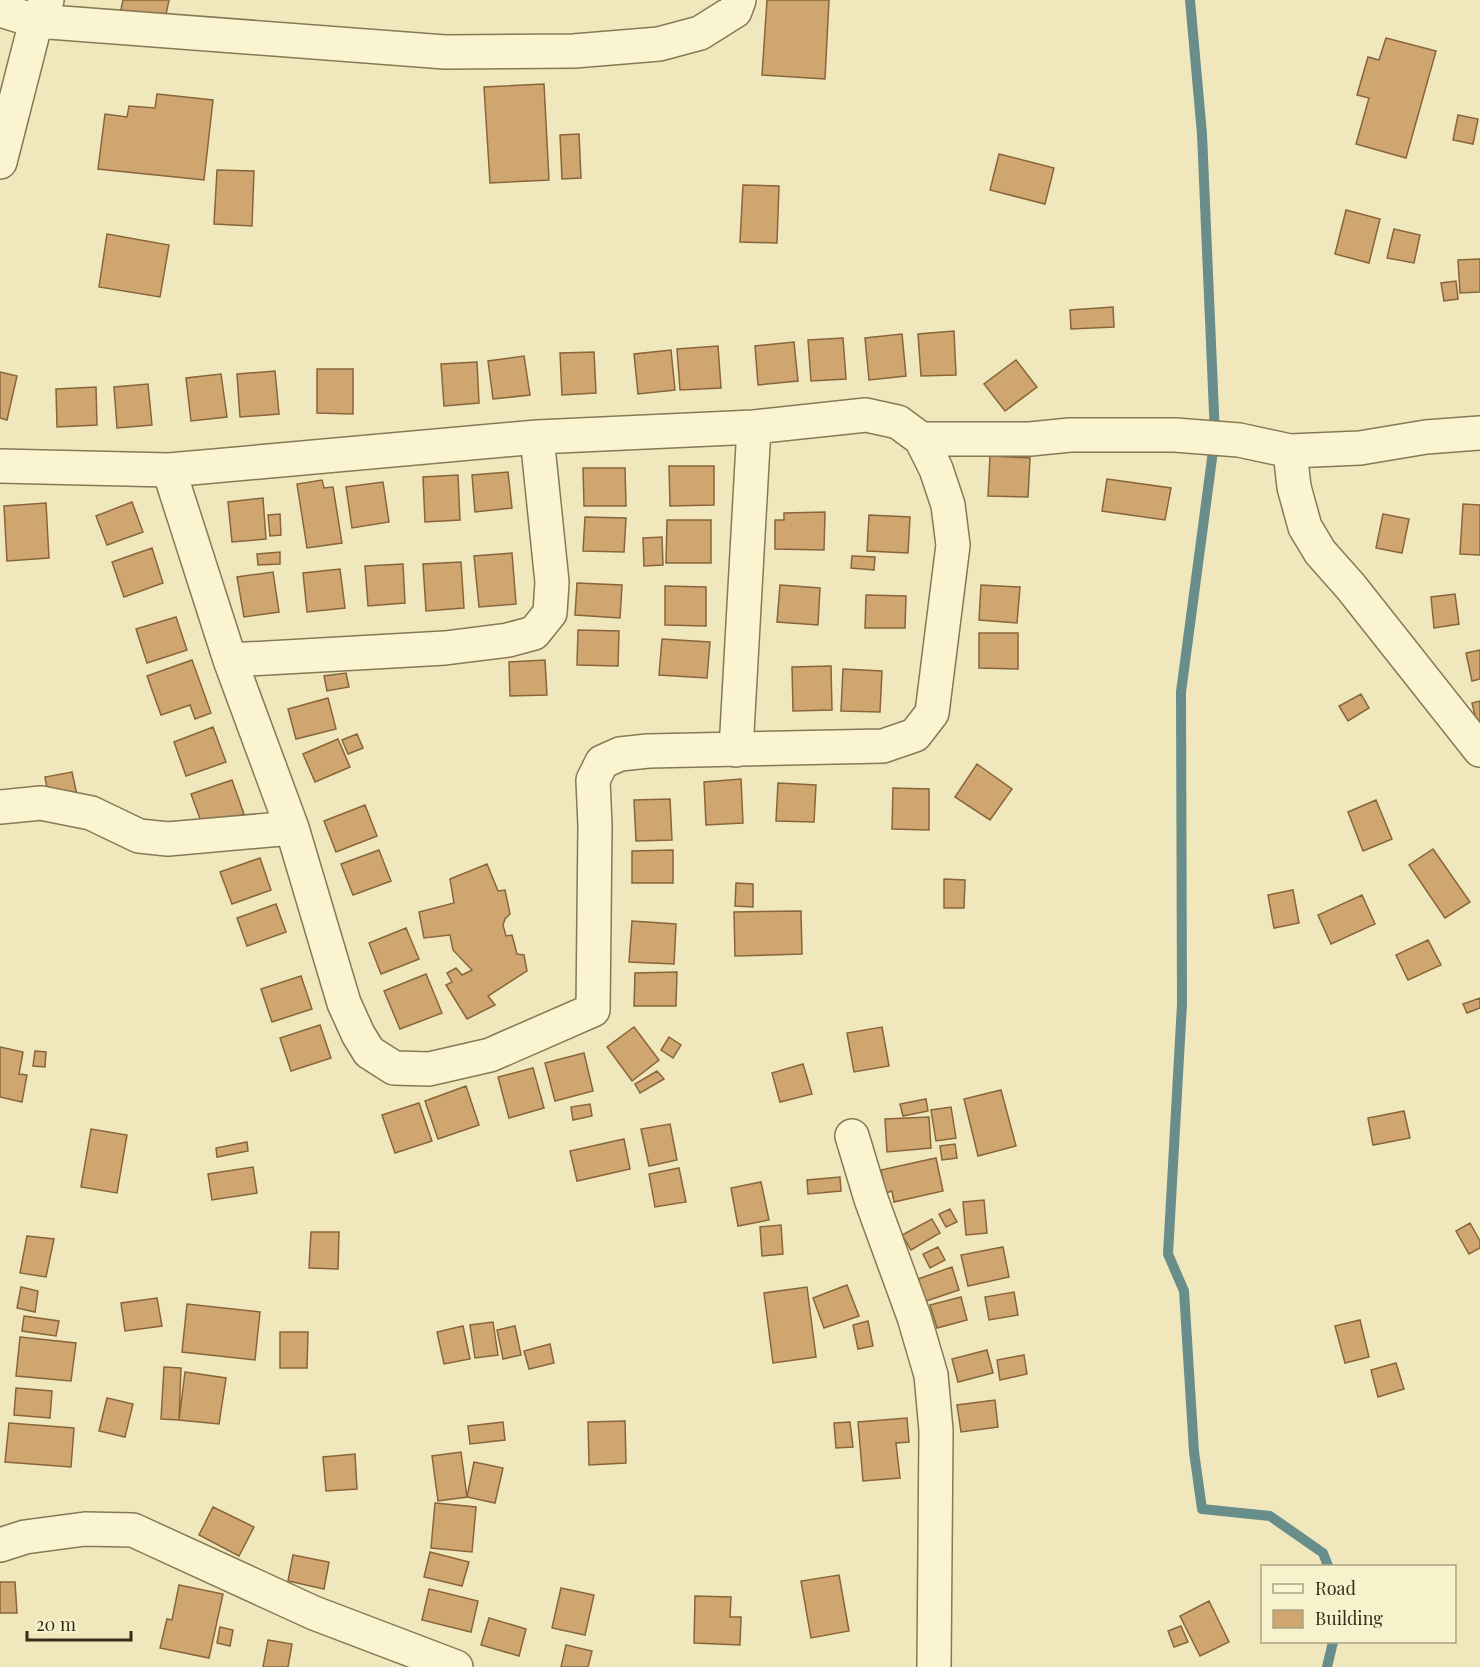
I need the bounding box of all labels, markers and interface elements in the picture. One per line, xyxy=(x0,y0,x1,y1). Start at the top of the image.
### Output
legend xyxy=(1261,1565,1456,1643)
text: Road xyxy=(1315,1576,1356,1600)
scale bar xyxy=(27,1604,130,1642)
text: Building xyxy=(1315,1606,1383,1630)
text: 20 m xyxy=(36,1612,76,1636)

